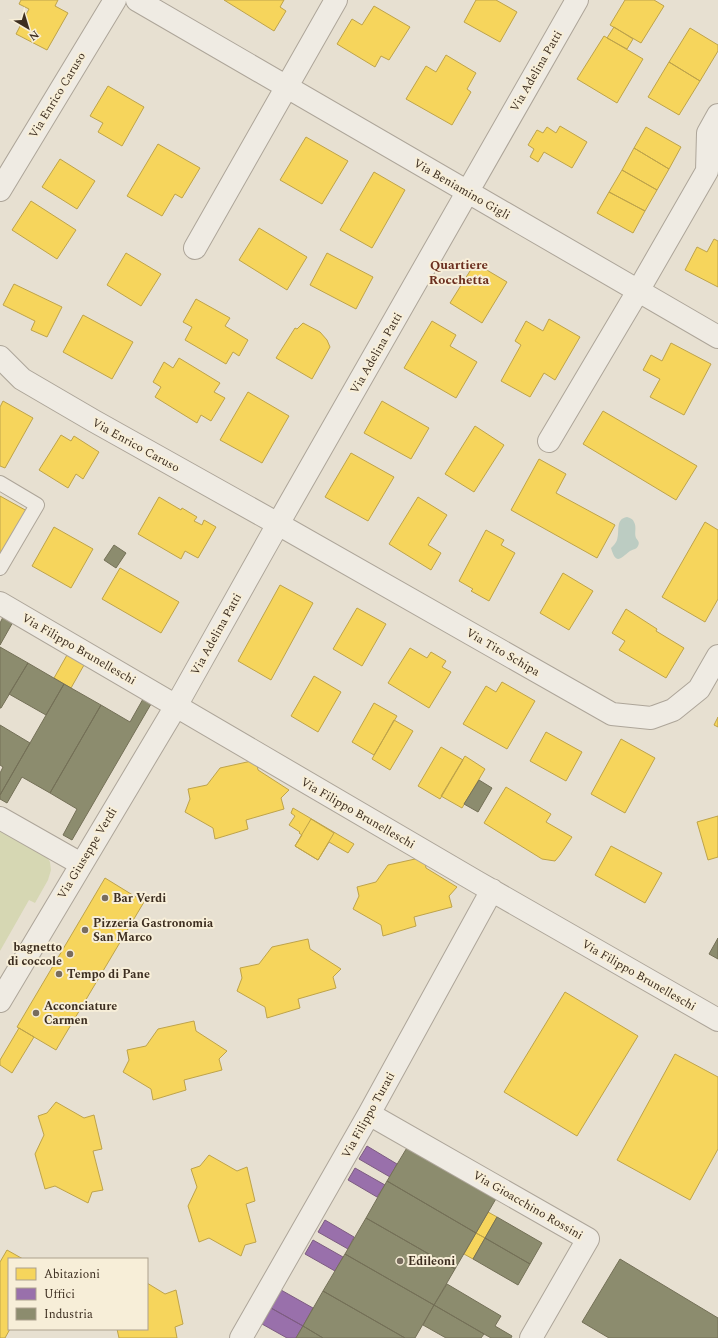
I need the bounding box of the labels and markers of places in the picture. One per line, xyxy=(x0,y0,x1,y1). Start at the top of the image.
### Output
place label: Bar Verdi xyxy=(113,889,166,908)
marker: Bar Verdi xyxy=(100,893,110,903)
place label: Pizzeria Gastronomia San Marco xyxy=(93,914,214,947)
marker: Pizzeria Gastronomia San Marco xyxy=(80,925,90,935)
place label: bagnetto di coccole xyxy=(8,938,62,971)
marker: bagnetto di coccole xyxy=(65,949,75,959)
place label: Tempo di Pane xyxy=(67,965,150,984)
marker: Tempo di Pane xyxy=(54,969,64,979)
place label: Acconciature Carmen xyxy=(44,997,117,1030)
marker: Acconciature Carmen xyxy=(31,1008,41,1018)
place label: Edileoni xyxy=(408,1252,455,1271)
marker: Edileoni xyxy=(395,1256,405,1266)

